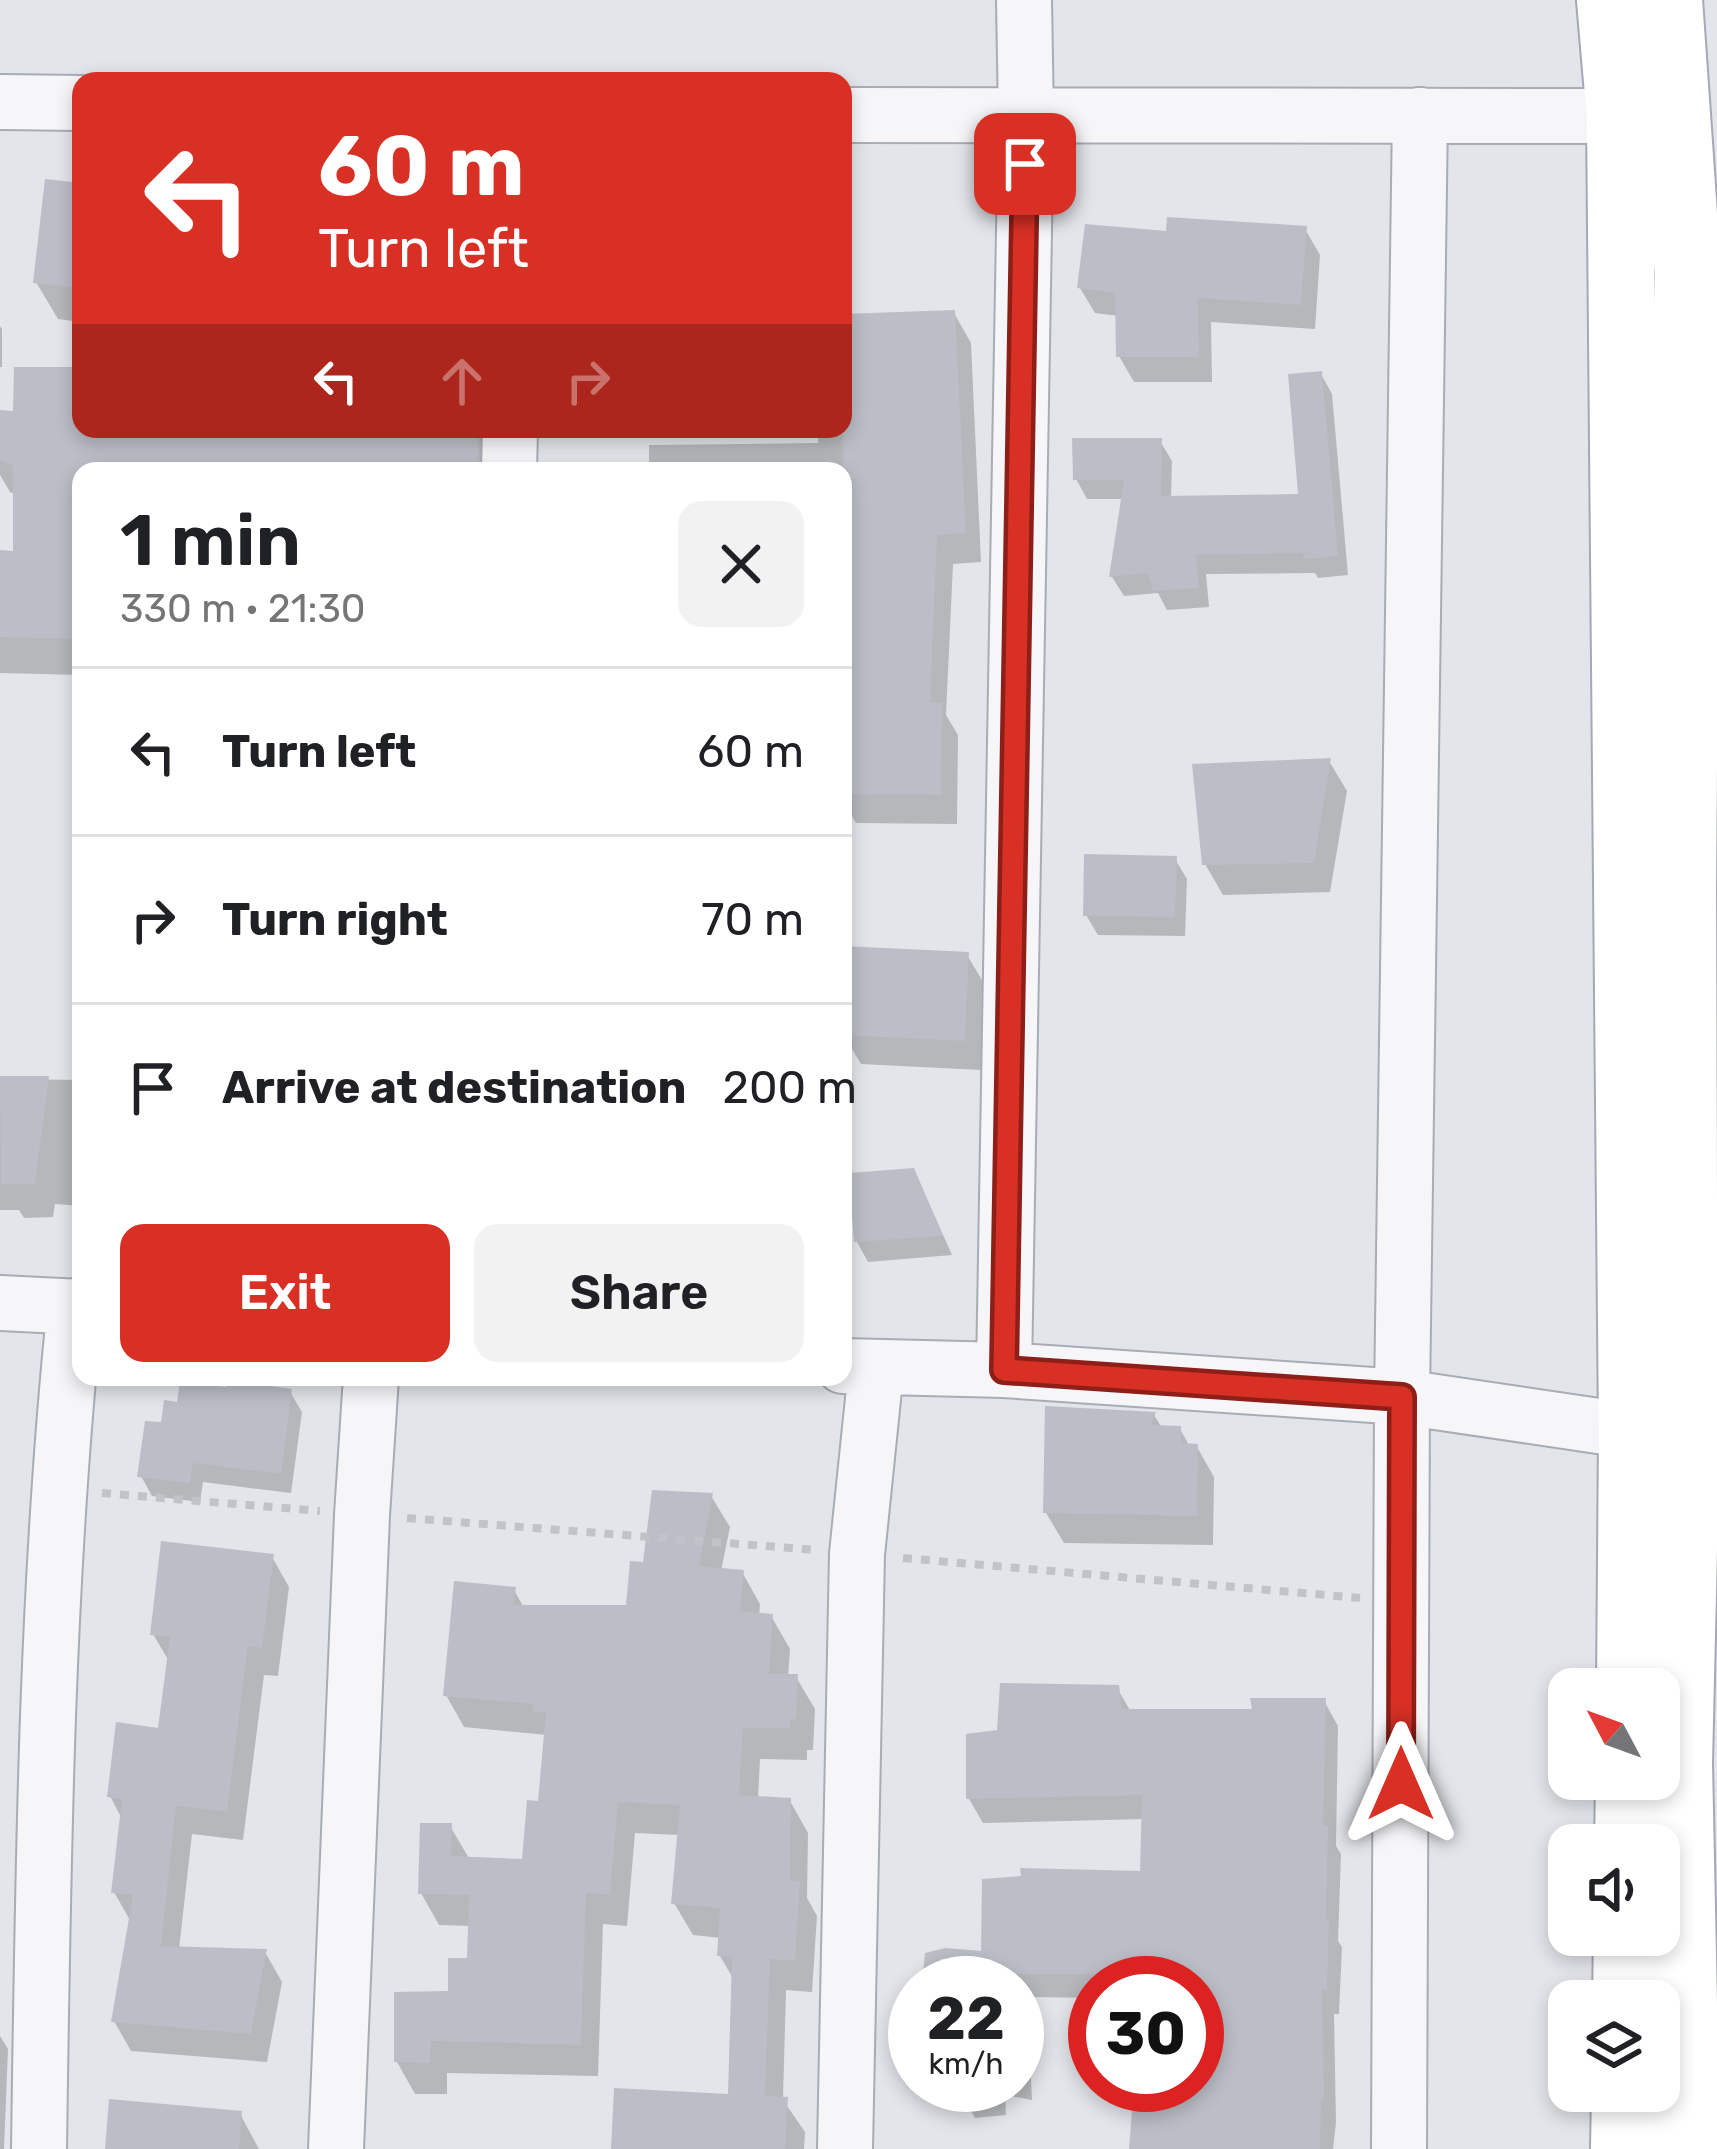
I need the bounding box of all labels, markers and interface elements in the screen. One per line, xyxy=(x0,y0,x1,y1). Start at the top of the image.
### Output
pin xyxy=(974,113,1076,215)
text: 60 m xyxy=(318,116,525,216)
icon: left xyxy=(120,120,276,276)
icon: arrive xyxy=(992,131,1058,197)
text: Turn left xyxy=(318,217,529,281)
icon: left xyxy=(303,348,369,414)
icon: ahead xyxy=(429,348,495,414)
icon: right xyxy=(555,348,621,414)
text: 1 min xyxy=(120,498,301,583)
button: close xyxy=(678,501,804,627)
text: 330 m · 21:30 xyxy=(120,586,366,632)
icon: left xyxy=(120,719,186,785)
text: Turn left xyxy=(222,725,416,778)
text: 60 m xyxy=(697,725,804,778)
icon: right xyxy=(120,887,186,953)
text: Turn right xyxy=(222,893,448,946)
text: 70 m xyxy=(701,893,804,946)
icon: arrive xyxy=(120,1055,186,1121)
text: Arrive at destination xyxy=(222,1061,687,1114)
text: 200 m xyxy=(723,1061,857,1114)
button: Exit xyxy=(120,1224,450,1362)
button: Share xyxy=(474,1224,804,1362)
north arrow xyxy=(1548,1668,1680,1800)
map controls xyxy=(1548,1668,1680,2112)
position arrow xyxy=(1338,1721,1464,1847)
button: sound xyxy=(1548,1824,1680,1956)
speed limit sign: 30 xyxy=(1068,1956,1224,2112)
button: layers xyxy=(1548,1980,1680,2112)
text: 22 xyxy=(927,1983,1005,2054)
text: km/h xyxy=(929,2046,1003,2082)

